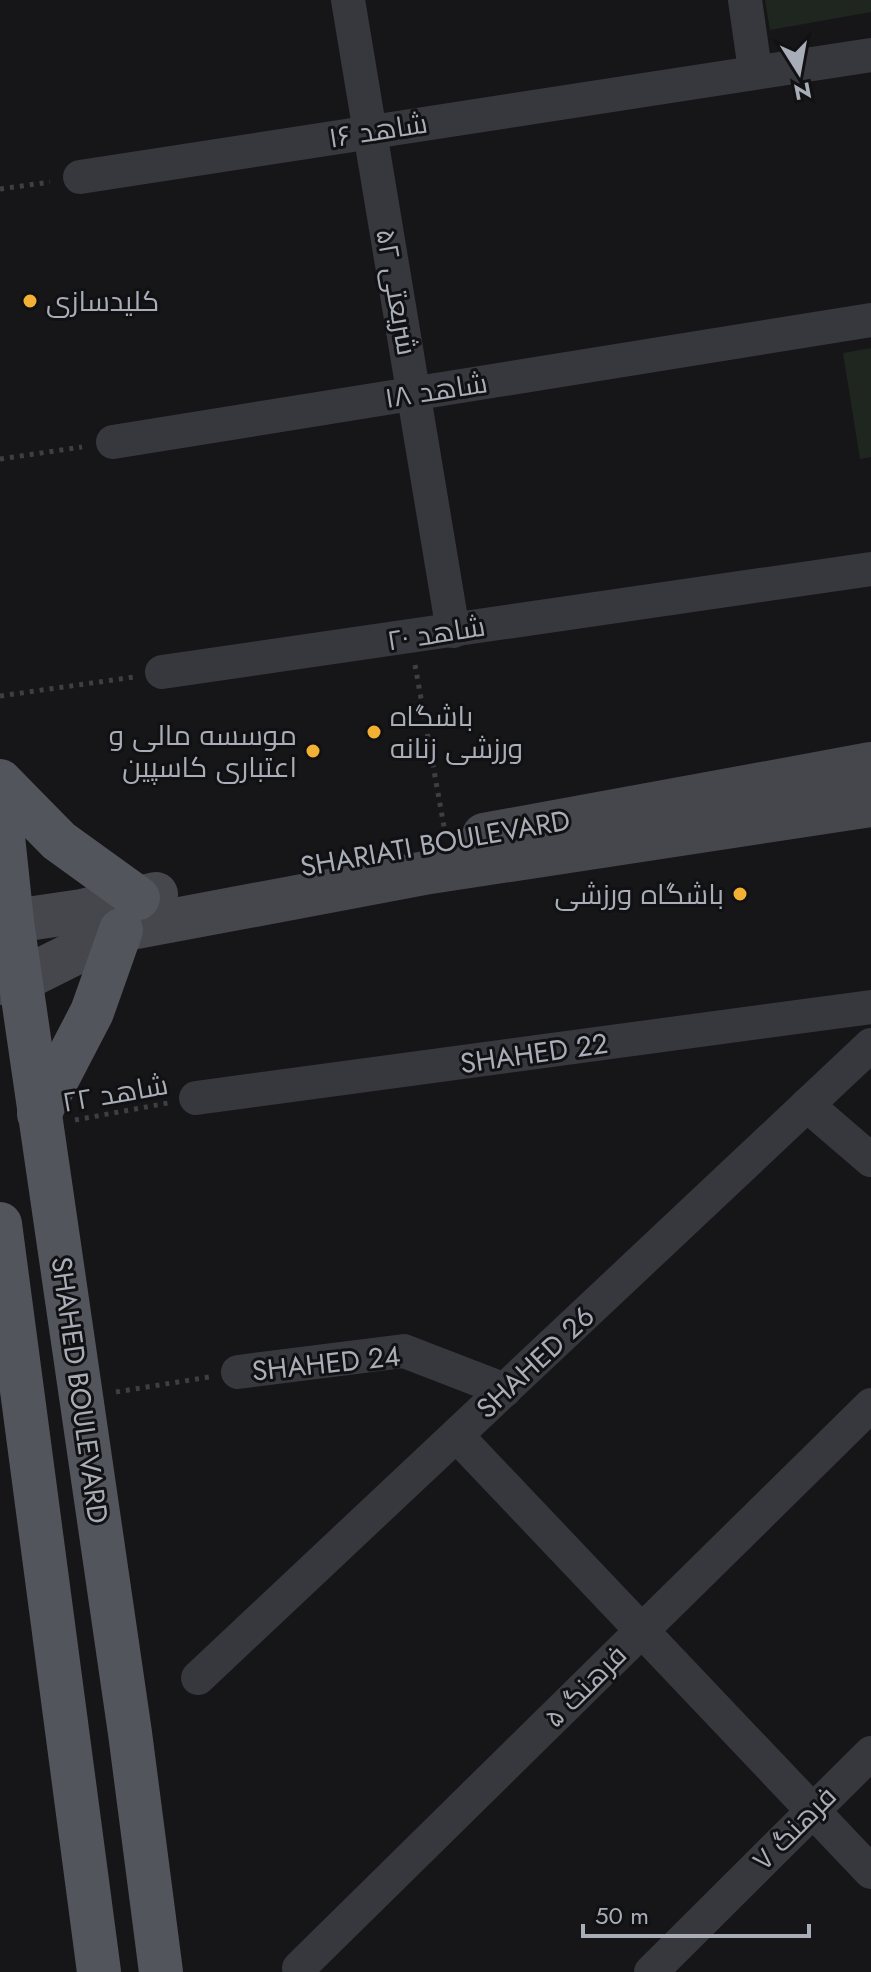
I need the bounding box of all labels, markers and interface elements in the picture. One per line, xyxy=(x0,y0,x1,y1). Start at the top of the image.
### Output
north arrow xyxy=(759,32,839,112)
text: N xyxy=(791,74,814,109)
street label: شاهد ۱۶ xyxy=(326,102,430,158)
street label: شریعتی ۵۲ xyxy=(365,226,428,359)
place label: کلیدسازی xyxy=(46,281,159,322)
marker: کلیدسازی xyxy=(21,292,39,310)
street label: شاهد ۱۸ xyxy=(382,362,490,419)
street label: شاهد ۲۰ xyxy=(384,606,488,661)
place label: باشگاه ورزشی زنانه xyxy=(390,696,523,769)
place label: موسسه مالی و اعتباری کاسپین xyxy=(109,715,297,788)
marker: باشگاه ورزشی زنانه xyxy=(365,723,383,741)
marker: موسسه مالی و اعتباری کاسپین xyxy=(304,742,322,760)
street label: SHARIATI BOULEVARD xyxy=(297,800,573,887)
place label: باشگاه ورزشی xyxy=(554,874,724,915)
marker: باشگاه ورزشی xyxy=(731,885,749,903)
street label: SHAHED 22 xyxy=(458,1023,610,1084)
street label: شاهد ۲۲ xyxy=(59,1064,171,1123)
street label: SHAHED BOULEVARD xyxy=(40,1254,119,1526)
street label: SHAHED 26 xyxy=(467,1297,604,1428)
street label: SHAHED 24 xyxy=(250,1335,402,1392)
street label: فرهنگ ۵ xyxy=(535,1636,636,1737)
street label: فرهنگ ۷ xyxy=(743,1777,846,1880)
scale bar xyxy=(583,1888,809,1938)
text: 50 m xyxy=(595,1898,649,1933)

